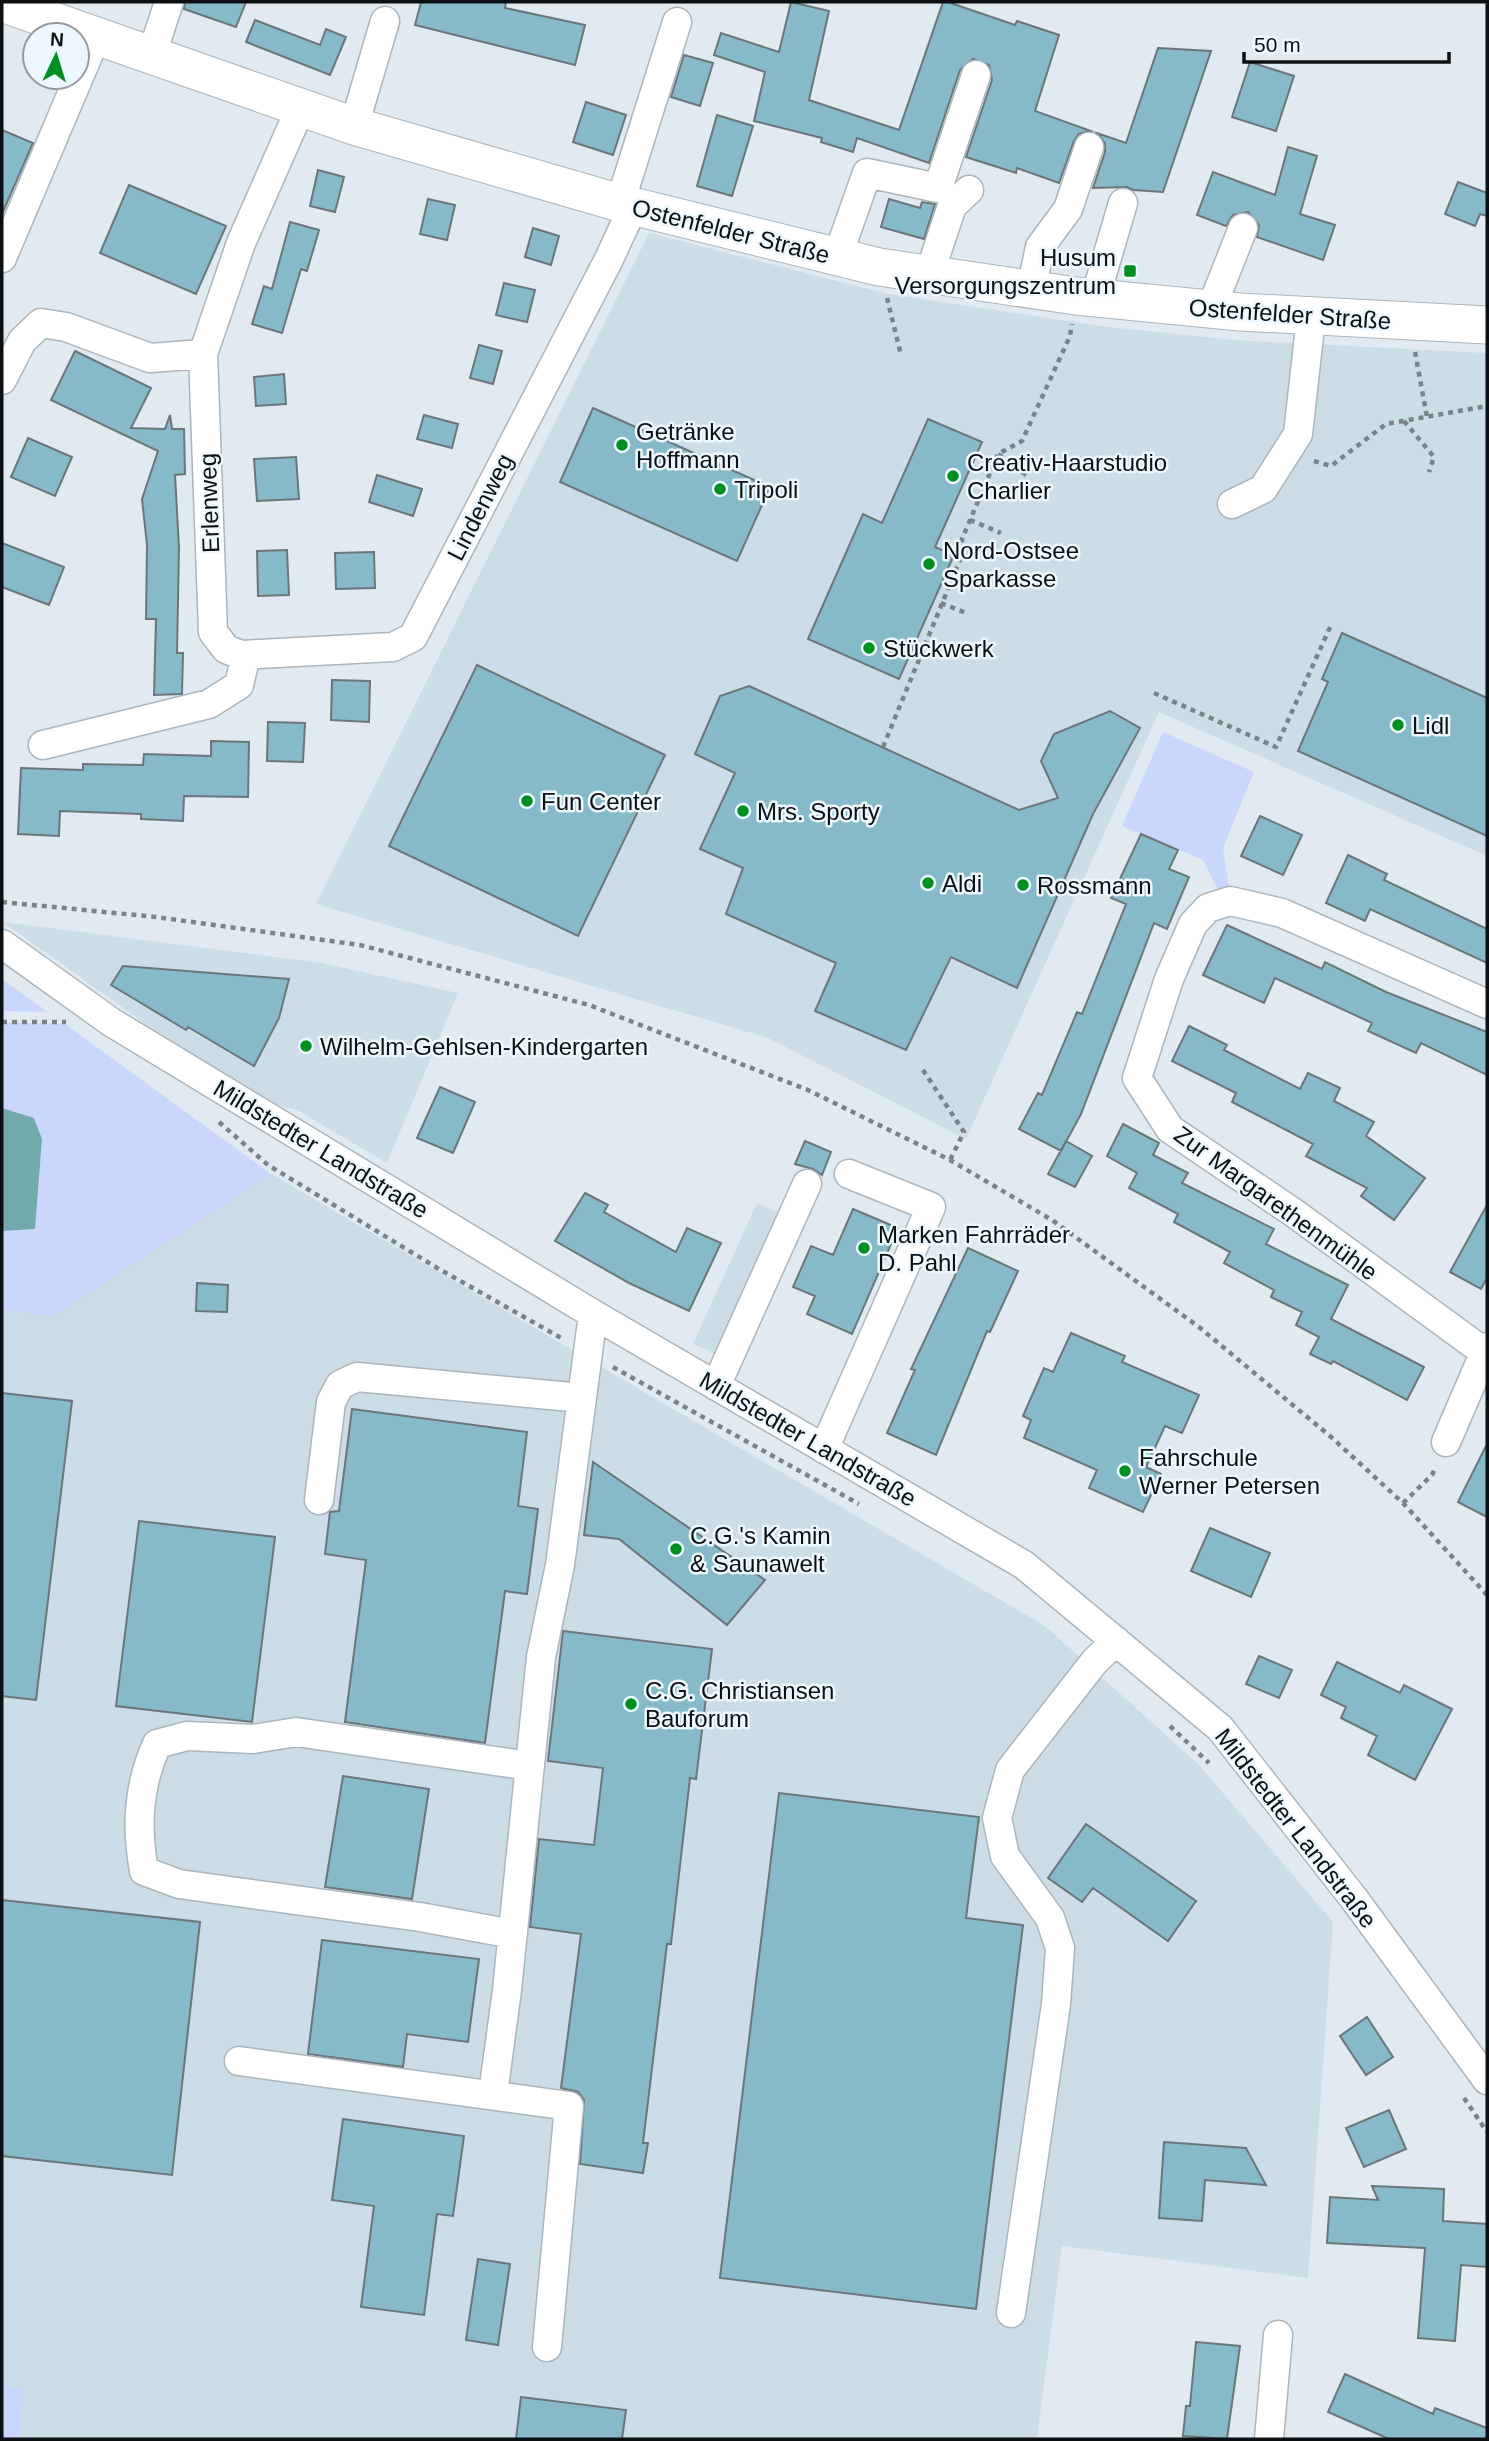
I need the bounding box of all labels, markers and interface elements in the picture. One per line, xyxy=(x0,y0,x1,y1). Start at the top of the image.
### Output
north arrow xyxy=(21,21,91,91)
scale bar xyxy=(1244,21,1449,65)
text: N xyxy=(50,29,65,50)
text: 50 m xyxy=(1254,33,1301,56)
street label: Ostenfelder Straße xyxy=(629,193,833,269)
place label: Husum Versorgungszentrum xyxy=(895,244,1116,299)
marker: Husum Versorgungszentrum xyxy=(1122,263,1138,279)
street label: Ostenfelder Straße xyxy=(1188,293,1392,335)
place label: Getränke Hoffmann xyxy=(636,418,740,473)
marker: Getränke Hoffmann xyxy=(614,437,630,453)
street label: Lindenweg xyxy=(442,449,518,565)
place label: Creativ-Haarstudio Charlier xyxy=(967,449,1167,504)
street label: Erlenweg xyxy=(194,453,224,553)
marker: Creativ-Haarstudio Charlier xyxy=(945,468,961,484)
place label: Tripoli xyxy=(734,476,798,503)
marker: Tripoli xyxy=(712,481,728,497)
place label: Nord-Ostsee Sparkasse xyxy=(943,537,1079,592)
marker: Nord-Ostsee Sparkasse xyxy=(921,556,937,572)
place label: Stückwerk xyxy=(883,635,995,662)
marker: Stückwerk xyxy=(861,640,877,656)
place label: Lidl xyxy=(1412,712,1449,739)
marker: Lidl xyxy=(1390,717,1406,733)
place label: Fun Center xyxy=(541,788,661,815)
marker: Fun Center xyxy=(519,793,535,809)
place label: Mrs. Sporty xyxy=(757,798,880,825)
marker: Mrs. Sporty xyxy=(735,803,751,819)
place label: Aldi xyxy=(942,870,982,897)
place label: Rossmann xyxy=(1037,872,1152,899)
marker: Aldi xyxy=(920,875,936,891)
marker: Rossmann xyxy=(1015,877,1031,893)
place label: Wilhelm-Gehlsen-Kindergarten xyxy=(320,1033,648,1060)
marker: Wilhelm-Gehlsen-Kindergarten xyxy=(298,1038,314,1054)
street label: Mildstedter Landstraße xyxy=(209,1074,433,1224)
street label: Zur Margarethenmühle xyxy=(1169,1120,1383,1286)
place label: Marken Fahrräder D. Pahl xyxy=(878,1221,1070,1276)
marker: Marken Fahrräder D. Pahl xyxy=(856,1240,872,1256)
street label: Mildstedter Landstraße xyxy=(695,1366,921,1512)
place label: Fahrschule Werner Petersen xyxy=(1139,1444,1320,1499)
marker: Fahrschule Werner Petersen xyxy=(1117,1463,1133,1479)
place label: C.G.'s Kamin & Saunawelt xyxy=(690,1522,831,1577)
marker: C.G.'s Kamin & Saunawelt xyxy=(668,1541,684,1557)
place label: C.G. Christiansen Bauforum xyxy=(645,1677,834,1732)
marker: C.G. Christiansen Bauforum xyxy=(623,1696,639,1712)
street label: Mildstedter Landstraße xyxy=(1210,1723,1382,1933)

